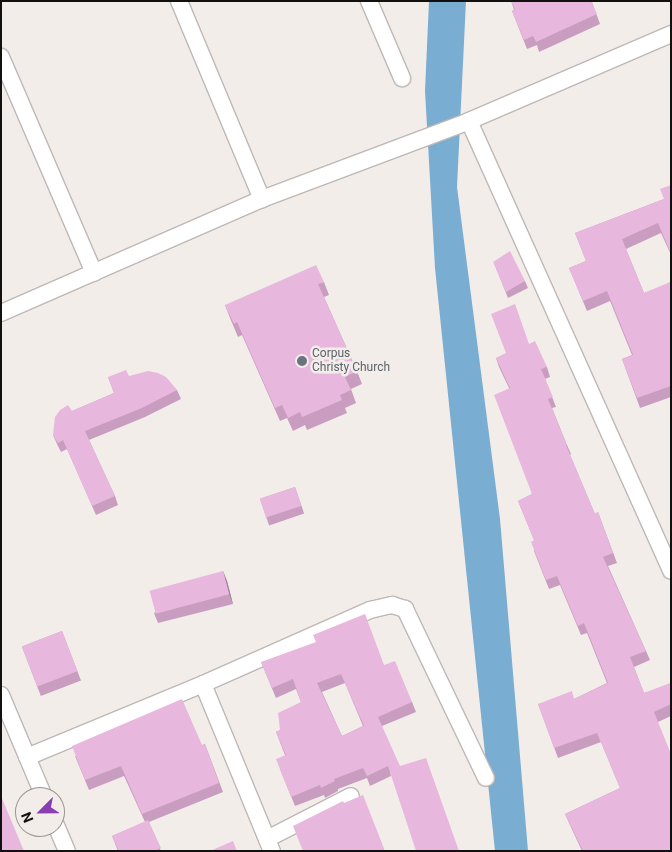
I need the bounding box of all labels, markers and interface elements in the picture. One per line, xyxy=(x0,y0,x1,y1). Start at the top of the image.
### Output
place label: Corpus Christy Church xyxy=(312,347,390,375)
marker: Corpus Christy Church xyxy=(296,355,308,367)
north arrow xyxy=(15,787,65,837)
text: N xyxy=(18,810,36,825)

